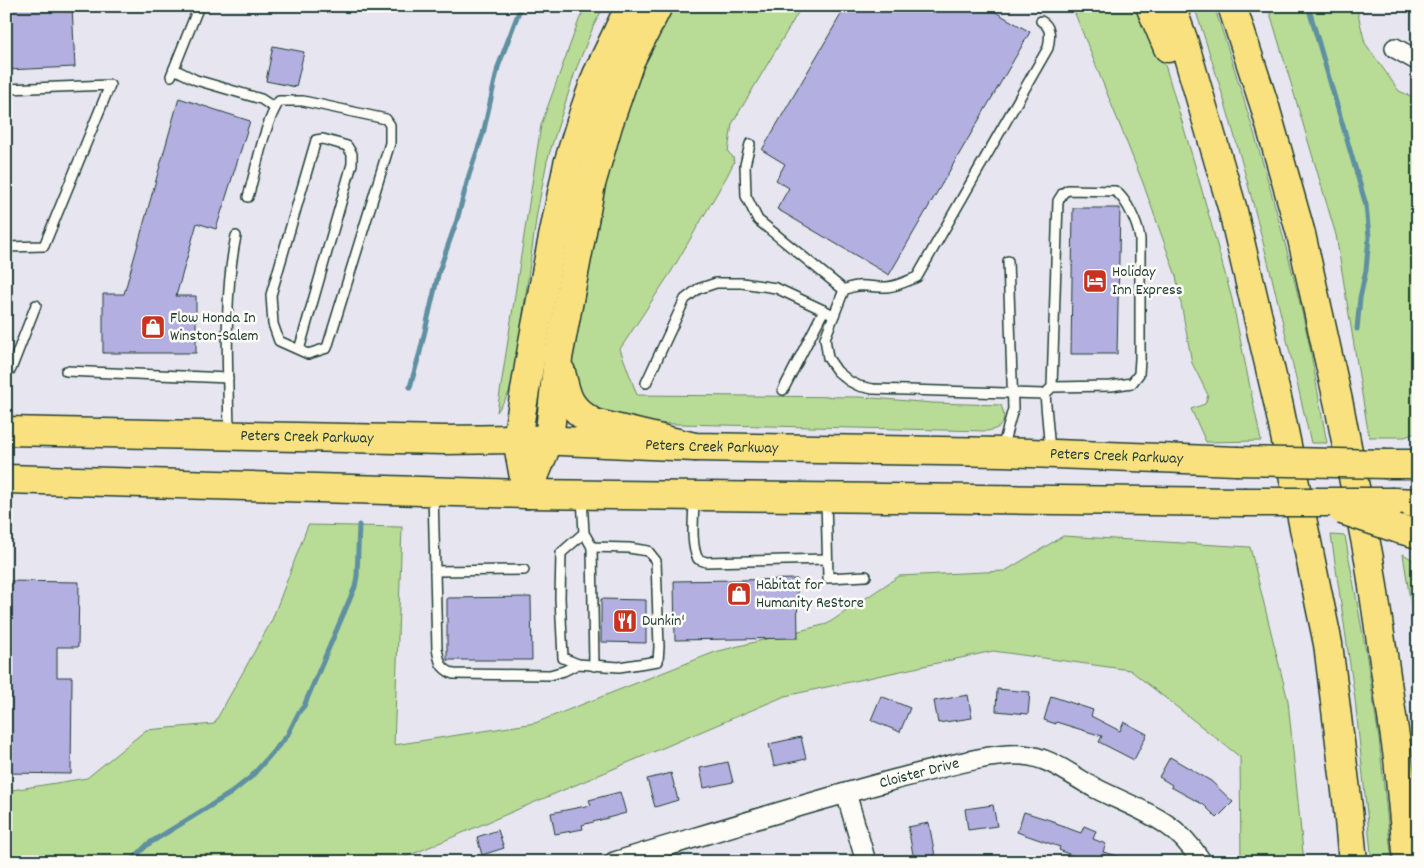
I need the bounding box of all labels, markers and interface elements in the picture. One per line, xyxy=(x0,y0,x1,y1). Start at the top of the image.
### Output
place label: Holiday Inn Express xyxy=(1112,261,1183,302)
hotel icon: Holiday Inn Express xyxy=(1082,268,1108,294)
place label: Flow Honda In Winston-Salem xyxy=(170,307,259,348)
shop icon: Flow Honda In Winston-Salem xyxy=(140,314,166,340)
street label: Peters Creek Parkway xyxy=(240,424,374,450)
street label: Peters Creek Parkway xyxy=(645,433,779,460)
street label: Peters Creek Parkway xyxy=(1050,442,1184,470)
place label: Habitat for Humanity ReStore xyxy=(756,574,864,615)
shop icon: Habitat for Humanity ReStore xyxy=(726,581,752,607)
restaurant icon: Dunkin' xyxy=(612,608,638,634)
place label: Dunkin' xyxy=(642,610,685,633)
street label: Cloister Drive xyxy=(877,752,962,795)

